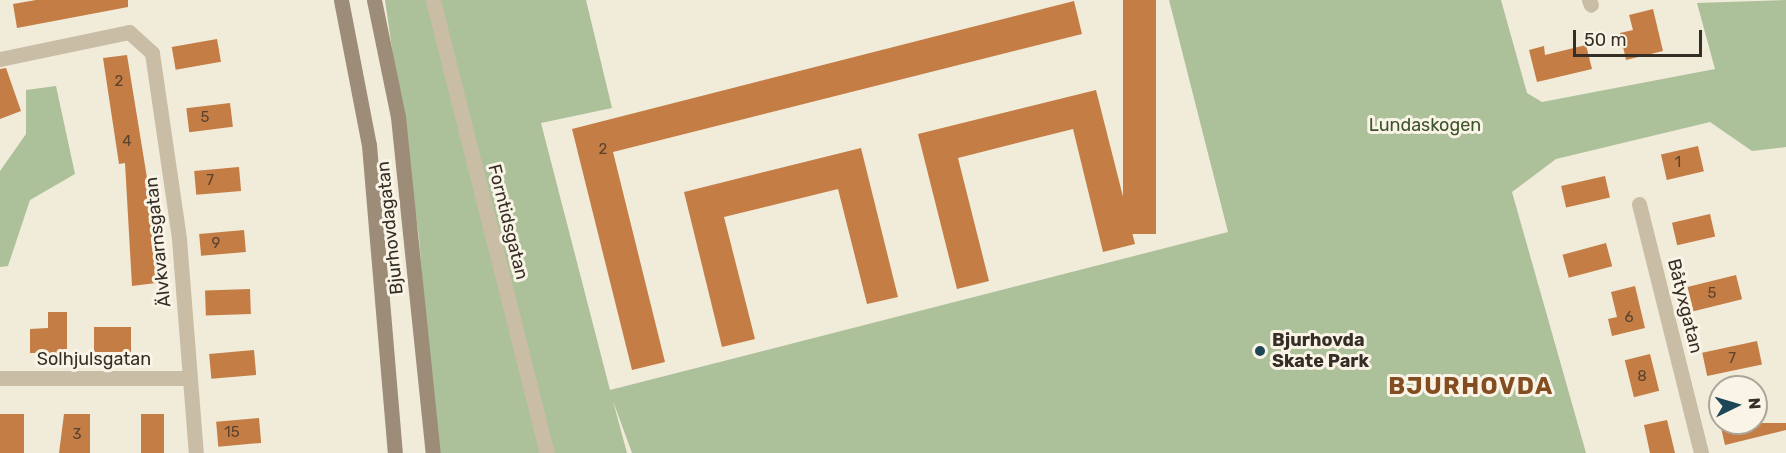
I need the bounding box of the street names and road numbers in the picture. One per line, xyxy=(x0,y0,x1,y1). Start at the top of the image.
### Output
street label: Bjurhovdagatan xyxy=(372,160,408,296)
street label: Forntidsgatan xyxy=(483,162,533,282)
street label: Älvkvarnsgatan xyxy=(140,176,176,308)
street label: Båtyxgatan xyxy=(1663,256,1707,356)
street label: Solhjulsgatan xyxy=(37,348,151,370)

